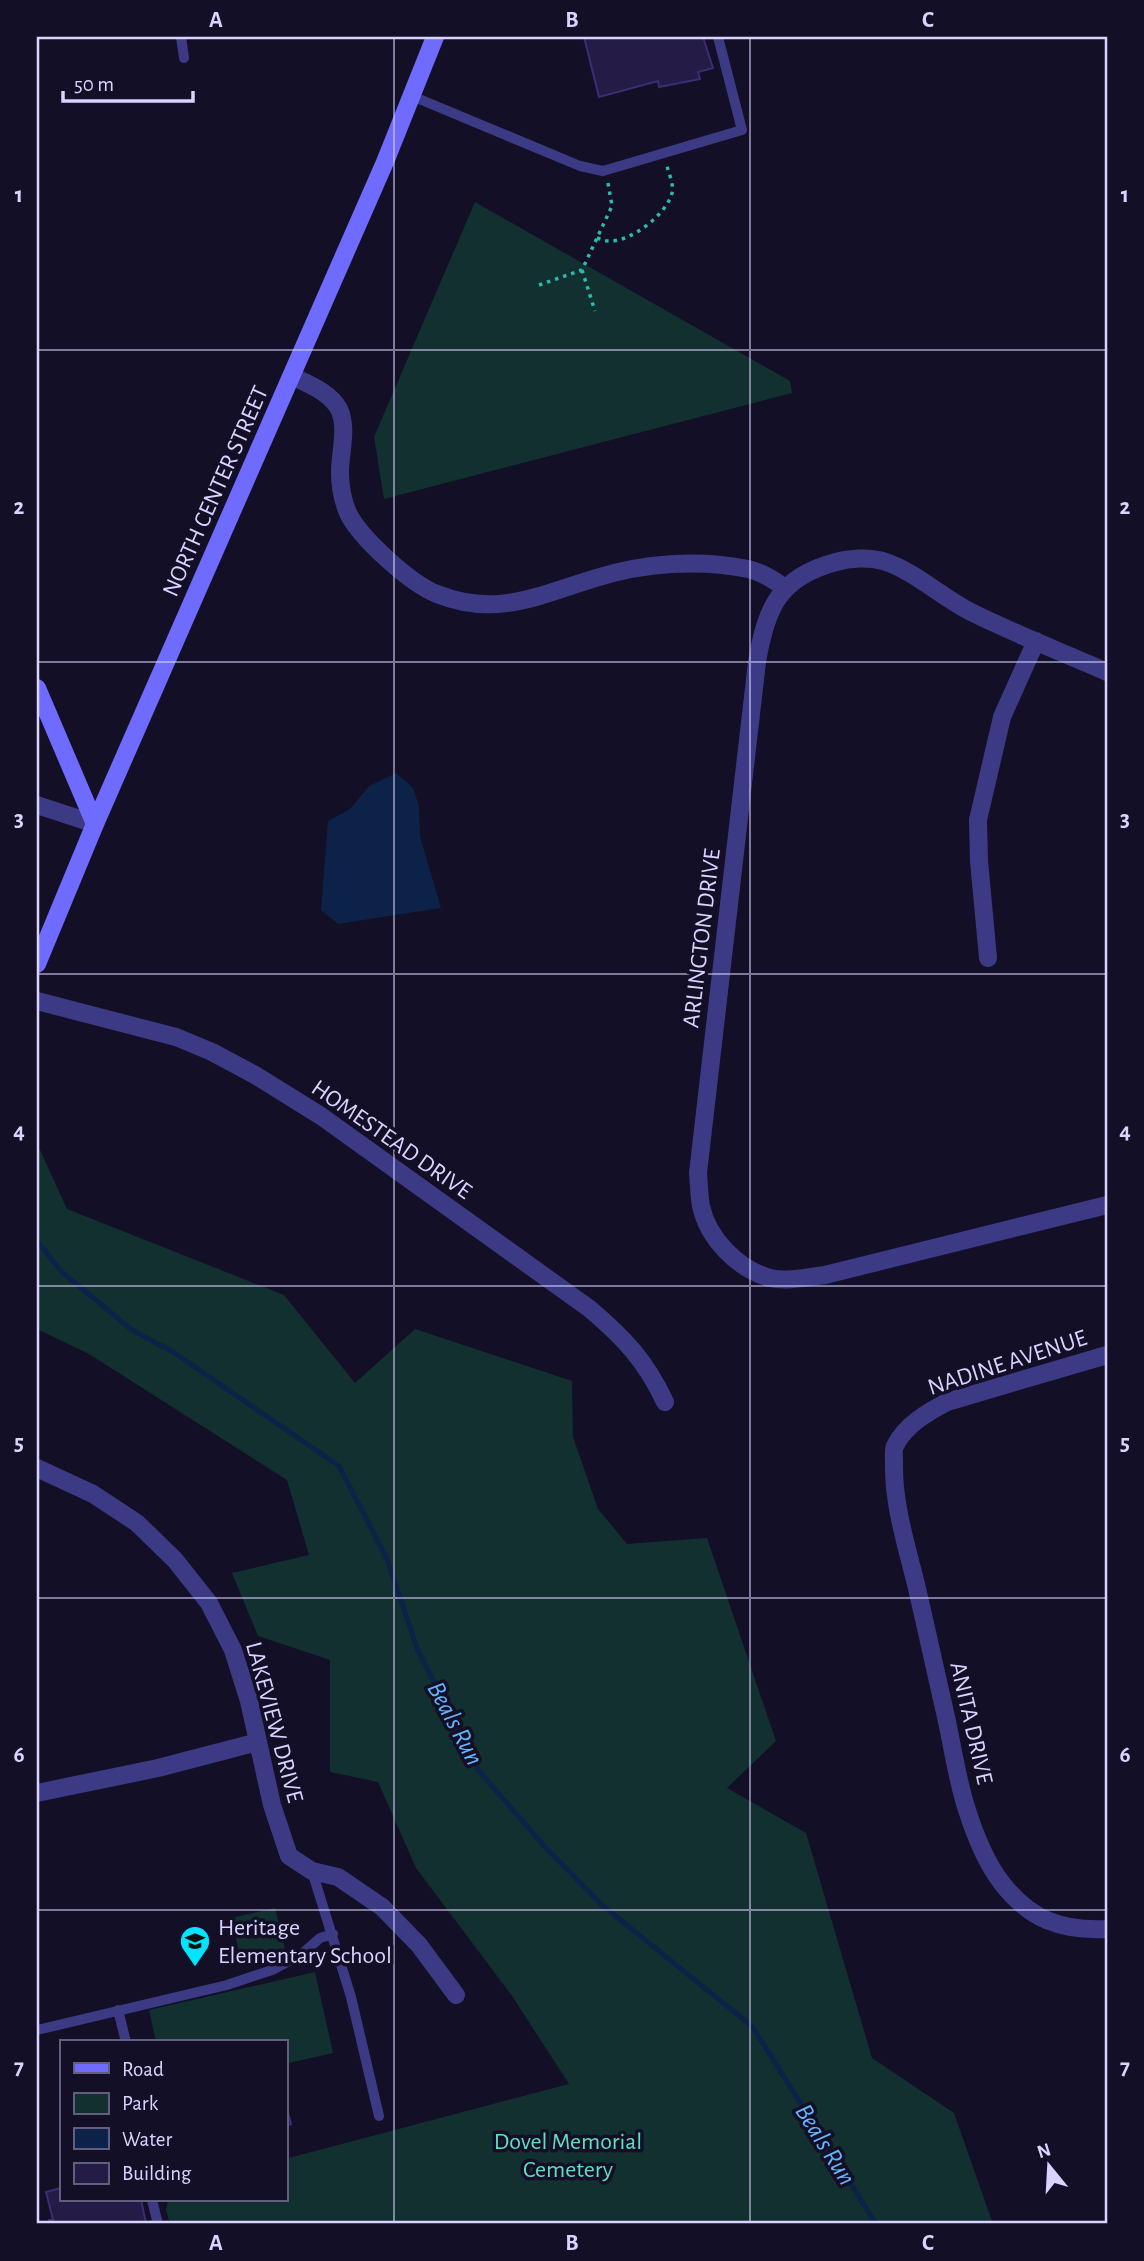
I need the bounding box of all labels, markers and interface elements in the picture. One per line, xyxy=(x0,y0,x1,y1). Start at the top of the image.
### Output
text: A xyxy=(209,9,223,32)
text: B xyxy=(565,9,579,32)
text: C xyxy=(922,9,934,32)
scale bar xyxy=(63,60,192,104)
text: 50 m xyxy=(74,74,114,95)
text: 1 xyxy=(15,184,23,207)
text: 1 xyxy=(1121,184,1129,207)
street label: NORTH CENTER STREET xyxy=(159,382,273,600)
text: 2 xyxy=(14,496,25,519)
text: 2 xyxy=(1120,496,1131,519)
text: 3 xyxy=(14,808,24,831)
text: 3 xyxy=(1120,808,1130,831)
street label: ARLINGTON DRIVE xyxy=(679,847,725,1029)
street label: HOMESTEAD DRIVE xyxy=(307,1076,476,1204)
text: 4 xyxy=(13,1120,25,1143)
text: 4 xyxy=(1119,1120,1131,1143)
street label: NADINE AVENUE xyxy=(925,1326,1090,1400)
text: 5 xyxy=(14,1432,24,1455)
text: 5 xyxy=(1120,1432,1130,1455)
street label: LAKEVIEW DRIVE xyxy=(241,1639,307,1806)
street label: ANITA DRIVE xyxy=(945,1660,997,1787)
water label: Beals Run xyxy=(422,1677,488,1769)
text: 6 xyxy=(13,1744,25,1767)
text: 6 xyxy=(1119,1744,1131,1767)
place label: Heritage Elementary School xyxy=(218,1916,392,1968)
school or university icon: Heritage Elementary School xyxy=(178,1924,212,1968)
legend xyxy=(60,2040,287,2202)
text: 7 xyxy=(14,2056,24,2079)
text: 7 xyxy=(1120,2056,1130,2079)
text: Road xyxy=(122,2059,164,2080)
text: Park xyxy=(122,2093,159,2114)
water label: Beals Run xyxy=(790,2099,860,2190)
text: Water xyxy=(122,2129,172,2150)
park label: Dovel Memorial Cemetery xyxy=(494,2130,642,2182)
north arrow xyxy=(1014,2132,1084,2202)
text: N xyxy=(1035,2140,1053,2162)
text: Building xyxy=(122,2163,192,2184)
text: A xyxy=(209,2232,223,2255)
text: B xyxy=(565,2232,579,2255)
text: C xyxy=(922,2232,934,2255)

